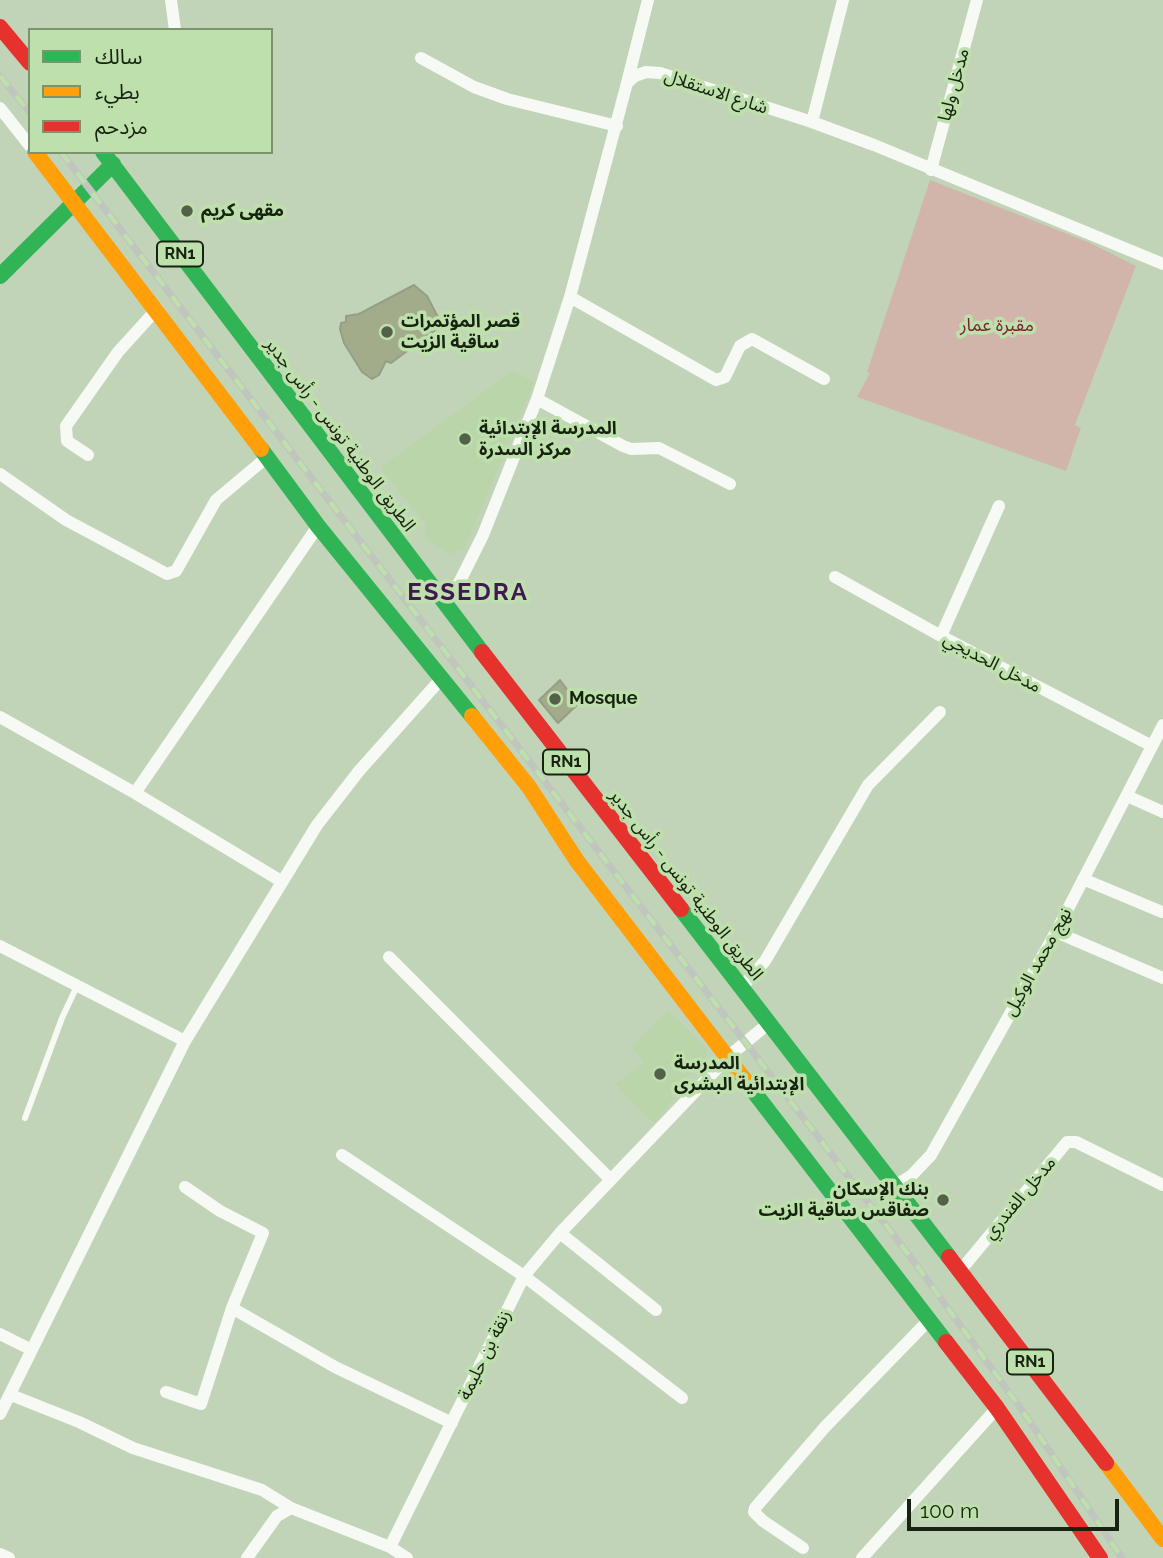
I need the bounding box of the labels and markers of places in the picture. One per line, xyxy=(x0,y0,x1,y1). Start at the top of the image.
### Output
place label: مقهى كريم xyxy=(201,200,284,222)
marker: مقهى كريم xyxy=(179,203,195,219)
place label: قصر المؤتمرات ساقية الزيت xyxy=(401,311,520,354)
marker: قصر المؤتمرات ساقية الزيت xyxy=(379,324,395,340)
place label: المدرسة الإبتدائية مركز السدرة xyxy=(479,418,617,460)
marker: المدرسة الإبتدائية مركز السدرة xyxy=(457,431,473,447)
place label: Mosque xyxy=(569,688,638,710)
marker: Mosque xyxy=(547,691,563,707)
place label: المدرسة الإبتدائية البشرى xyxy=(674,1053,804,1096)
marker: المدرسة الإبتدائية البشرى xyxy=(652,1066,668,1082)
place label: بنك الإسكان صفاقس ساقية الزيت xyxy=(758,1179,929,1222)
marker: بنك الإسكان صفاقس ساقية الزيت xyxy=(935,1192,951,1208)

